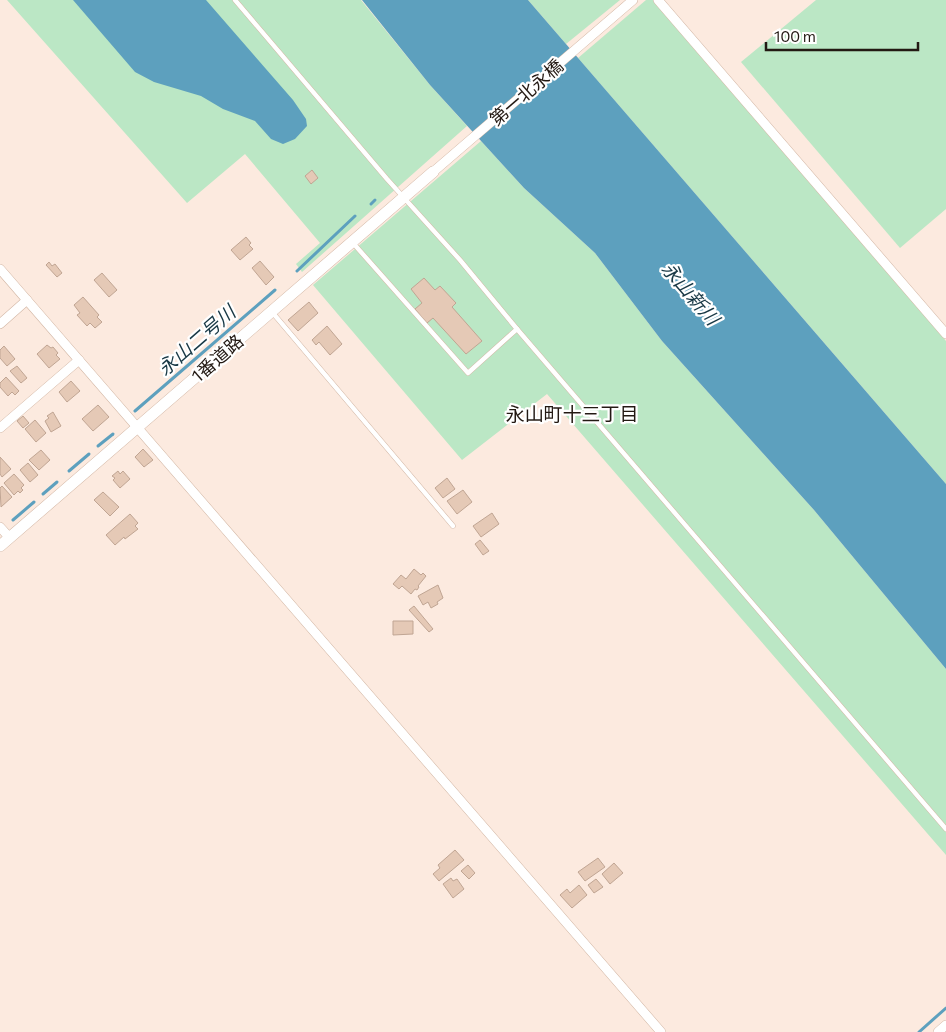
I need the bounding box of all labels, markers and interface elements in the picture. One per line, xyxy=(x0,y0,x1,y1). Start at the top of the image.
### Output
scale bar xyxy=(766,20,918,52)
text: 100 m xyxy=(774,27,816,45)
street label: 第一北永橋 xyxy=(485,54,567,130)
water label: 永山新川 xyxy=(657,257,726,331)
water label: 永山二号川 xyxy=(153,299,241,380)
street label: 1番道路 xyxy=(186,329,248,387)
district label: 永山町十三丁目 xyxy=(505,402,639,425)

